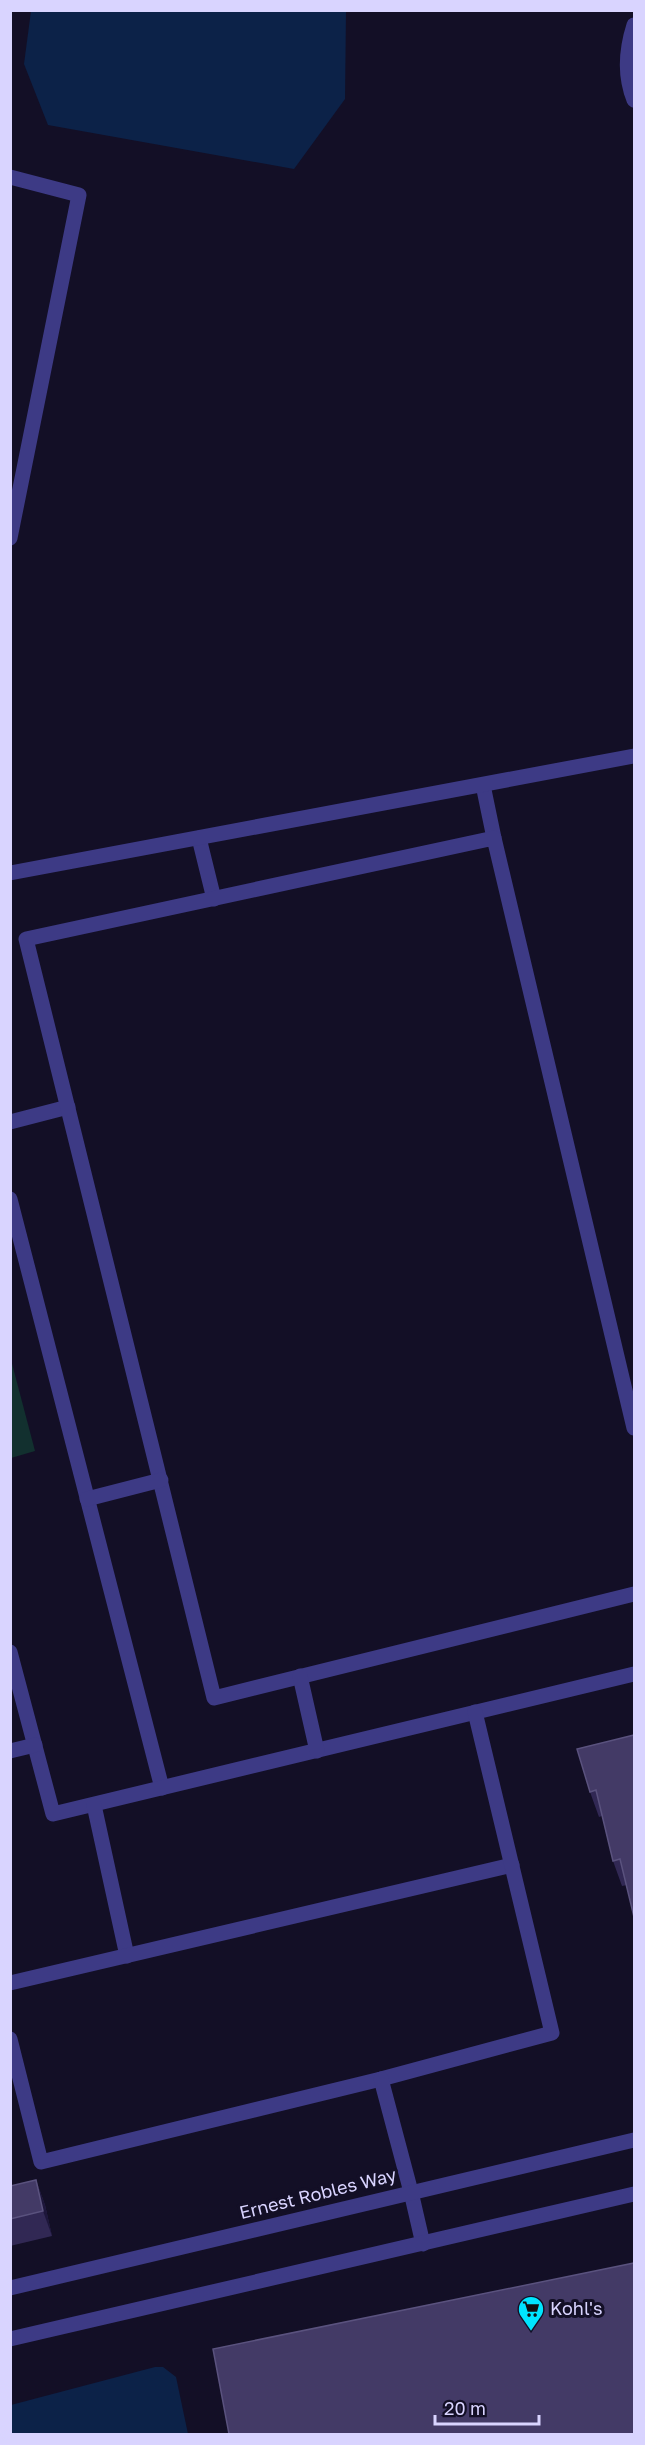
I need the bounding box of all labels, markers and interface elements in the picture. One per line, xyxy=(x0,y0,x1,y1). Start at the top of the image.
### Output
street label: Ernest Robles Way xyxy=(237,2163,399,2223)
supermarket icon: Kohl's xyxy=(516,2294,546,2332)
place label: Kohl's xyxy=(550,2297,602,2319)
scale bar xyxy=(435,2388,538,2426)
text: 20 m xyxy=(444,2397,486,2419)

